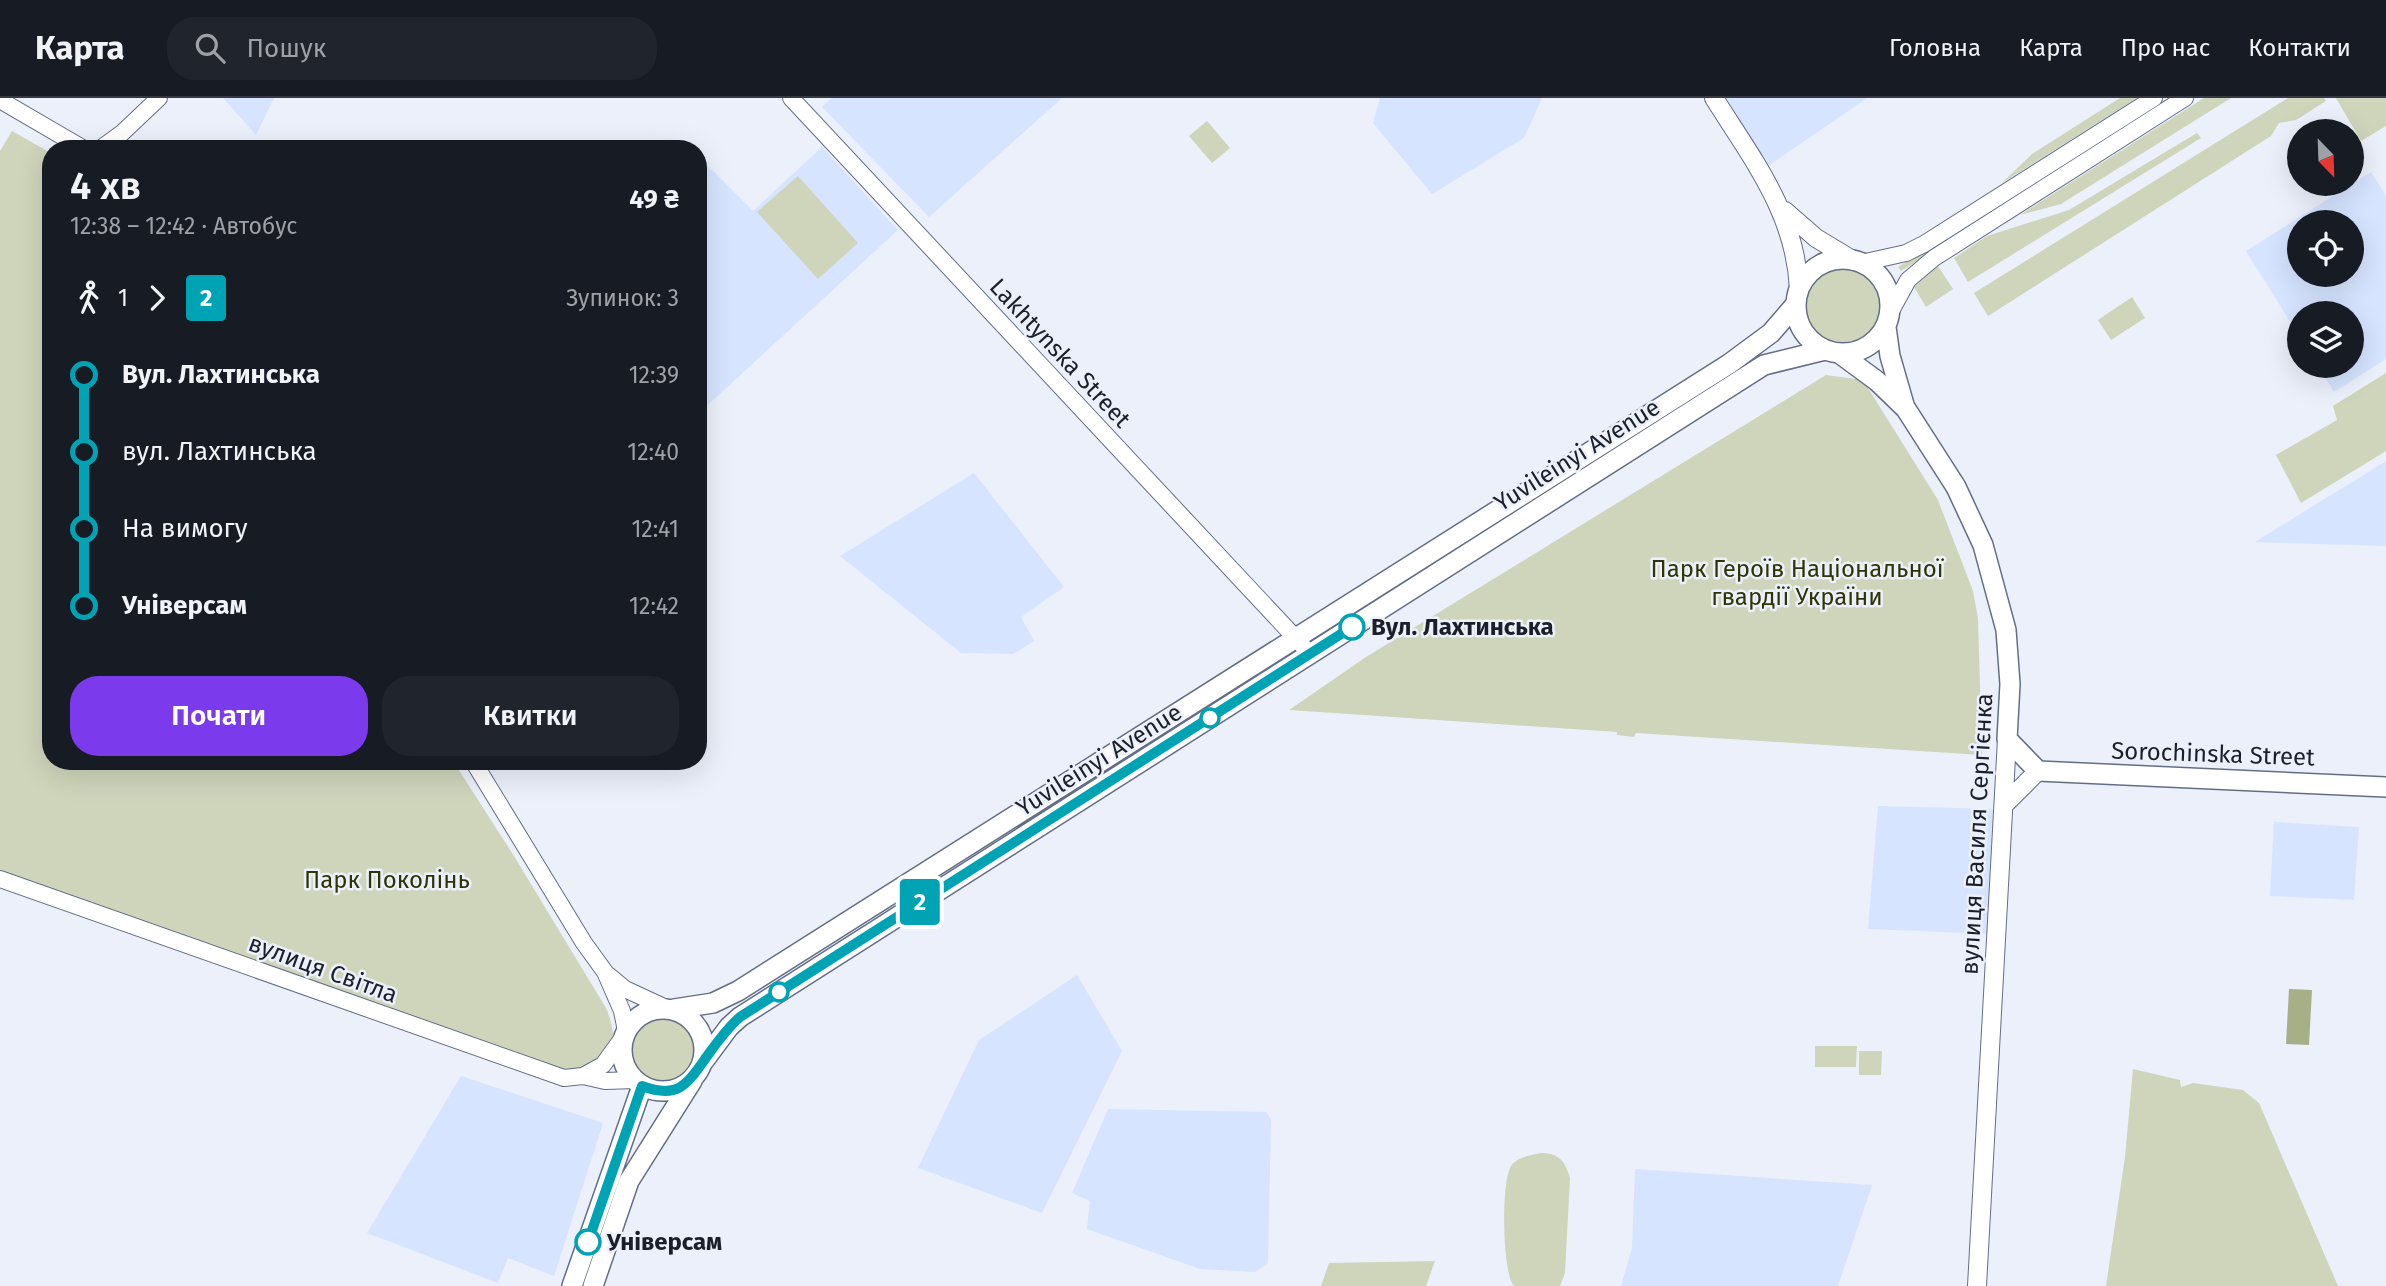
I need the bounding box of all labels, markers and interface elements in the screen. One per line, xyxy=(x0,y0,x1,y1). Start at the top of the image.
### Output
search box xyxy=(167,17,657,80)
text: Карта xyxy=(35,28,125,68)
icon: search xyxy=(191,29,229,67)
text: Пошук xyxy=(247,33,326,64)
text: Головна xyxy=(1889,34,1981,62)
text: Карта xyxy=(2019,34,2083,62)
text: Про нас xyxy=(2121,34,2210,62)
text: Контакти xyxy=(2248,34,2351,62)
north arrow xyxy=(2287,119,2364,196)
map controls xyxy=(2287,119,2364,378)
text: 4 хв xyxy=(70,163,141,209)
text: 49 ₴ xyxy=(629,184,679,215)
button: locate xyxy=(2287,210,2364,287)
text: 12:38 – 12:42 · Автобус xyxy=(70,212,297,240)
street label: Lakhtynska Street xyxy=(984,273,1136,433)
icon: walk xyxy=(70,279,108,317)
icon: forward xyxy=(138,279,176,317)
text: 1 xyxy=(118,284,128,312)
text: 2 xyxy=(200,284,212,312)
text: Зупинок: 3 xyxy=(566,284,679,312)
button: layers xyxy=(2287,301,2364,378)
text: Вул. Лахтинська xyxy=(122,359,320,390)
text: 12:39 xyxy=(629,361,679,389)
street label: Yuvileinyi Avenue xyxy=(1489,393,1665,517)
text: вул. Лахтинська xyxy=(122,436,317,467)
text: 12:40 xyxy=(627,438,679,466)
text: На вимогу xyxy=(122,513,248,544)
text: 12:41 xyxy=(631,515,679,543)
park label: Парк Героїв Національної гвардії України xyxy=(1651,555,1945,611)
text: Універсам xyxy=(122,590,247,621)
text: 12:42 xyxy=(629,592,679,620)
place label: Вул. Лахтинська xyxy=(1371,613,1554,641)
marker: Вул. Лахтинська xyxy=(1339,614,1365,640)
button: Почати xyxy=(70,676,368,756)
button: Квитки xyxy=(382,676,679,756)
street label: вулиця Василя Сергієнка xyxy=(1956,693,1998,975)
street label: Yuvileinyi Avenue xyxy=(1011,698,1187,822)
unlabelled marker xyxy=(1200,708,1220,728)
street label: Sorochinska Street xyxy=(2111,736,2316,772)
park label: Парк Поколінь xyxy=(304,866,470,894)
line badge: 2 xyxy=(897,879,943,925)
text: 2 xyxy=(914,888,926,916)
street label: вулиця Світла xyxy=(245,929,401,1009)
unlabelled marker xyxy=(769,982,789,1002)
place label: Універсам xyxy=(606,1228,722,1256)
marker: Універсам xyxy=(575,1229,601,1255)

